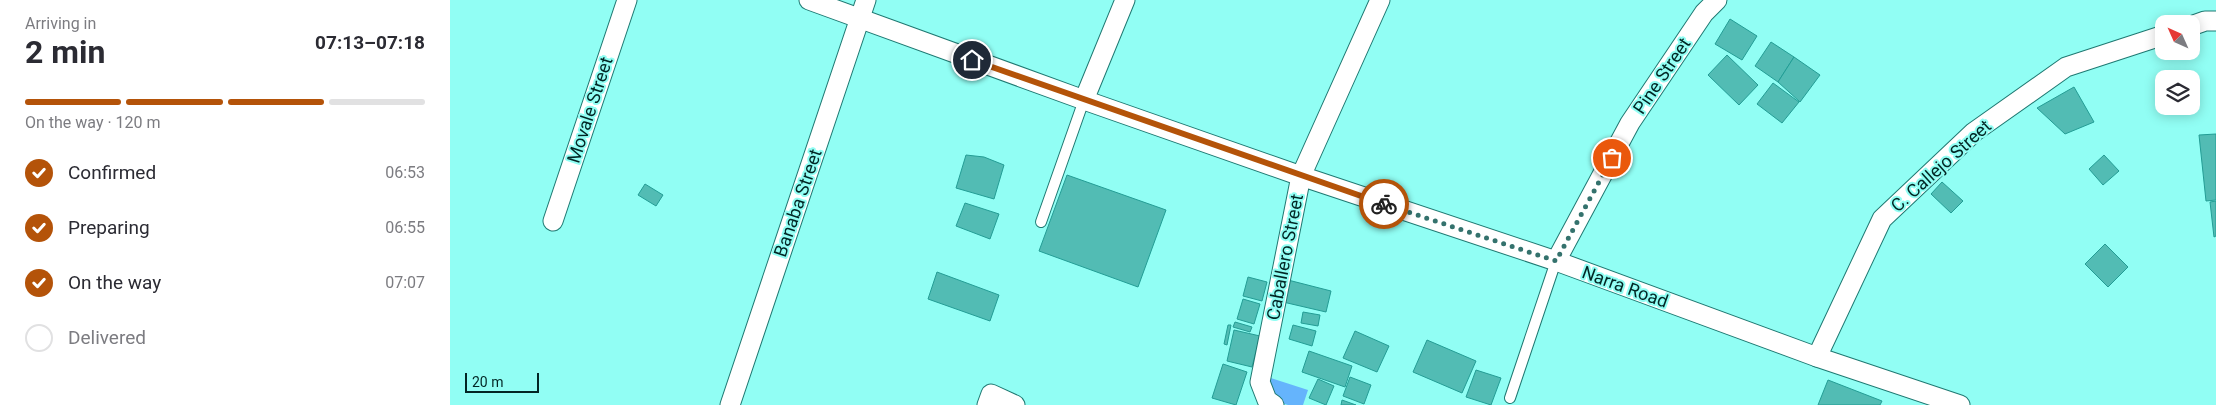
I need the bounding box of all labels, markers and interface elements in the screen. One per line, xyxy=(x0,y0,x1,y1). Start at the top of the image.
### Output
text: Arriving in xyxy=(25,14,96,33)
north arrow xyxy=(2155,15,2200,60)
map controls xyxy=(2155,15,2200,115)
text: 07:13–07:18 xyxy=(315,31,425,54)
text: 2 min xyxy=(25,33,105,71)
street label: Pine Street xyxy=(1629,34,1695,118)
pin xyxy=(951,39,993,81)
icon: home xyxy=(958,46,986,74)
street label: Movale Street xyxy=(563,54,617,165)
button: layers xyxy=(2155,70,2200,115)
text: On the way · 120 m xyxy=(25,113,161,132)
street label: C. Callejo Street xyxy=(1886,115,1995,216)
pin xyxy=(1591,137,1633,179)
icon: bag xyxy=(1598,144,1626,172)
street label: Banaba Street xyxy=(769,146,826,259)
icon: check xyxy=(25,159,53,187)
text: Confirmed xyxy=(68,161,156,184)
text: 06:53 xyxy=(385,163,425,182)
courier xyxy=(1359,179,1409,229)
icon: bike xyxy=(1370,190,1398,218)
street label: Caballero Street xyxy=(1262,192,1307,322)
icon: check xyxy=(25,214,53,242)
text: Preparing xyxy=(68,216,150,239)
text: 06:55 xyxy=(385,218,425,237)
street label: Narra Road xyxy=(1579,261,1671,312)
icon: check xyxy=(25,269,53,297)
text: On the way xyxy=(68,271,161,294)
text: 07:07 xyxy=(385,273,425,292)
text: Delivered xyxy=(68,326,146,349)
scale bar xyxy=(465,370,539,393)
text: 20 m xyxy=(472,374,504,390)

